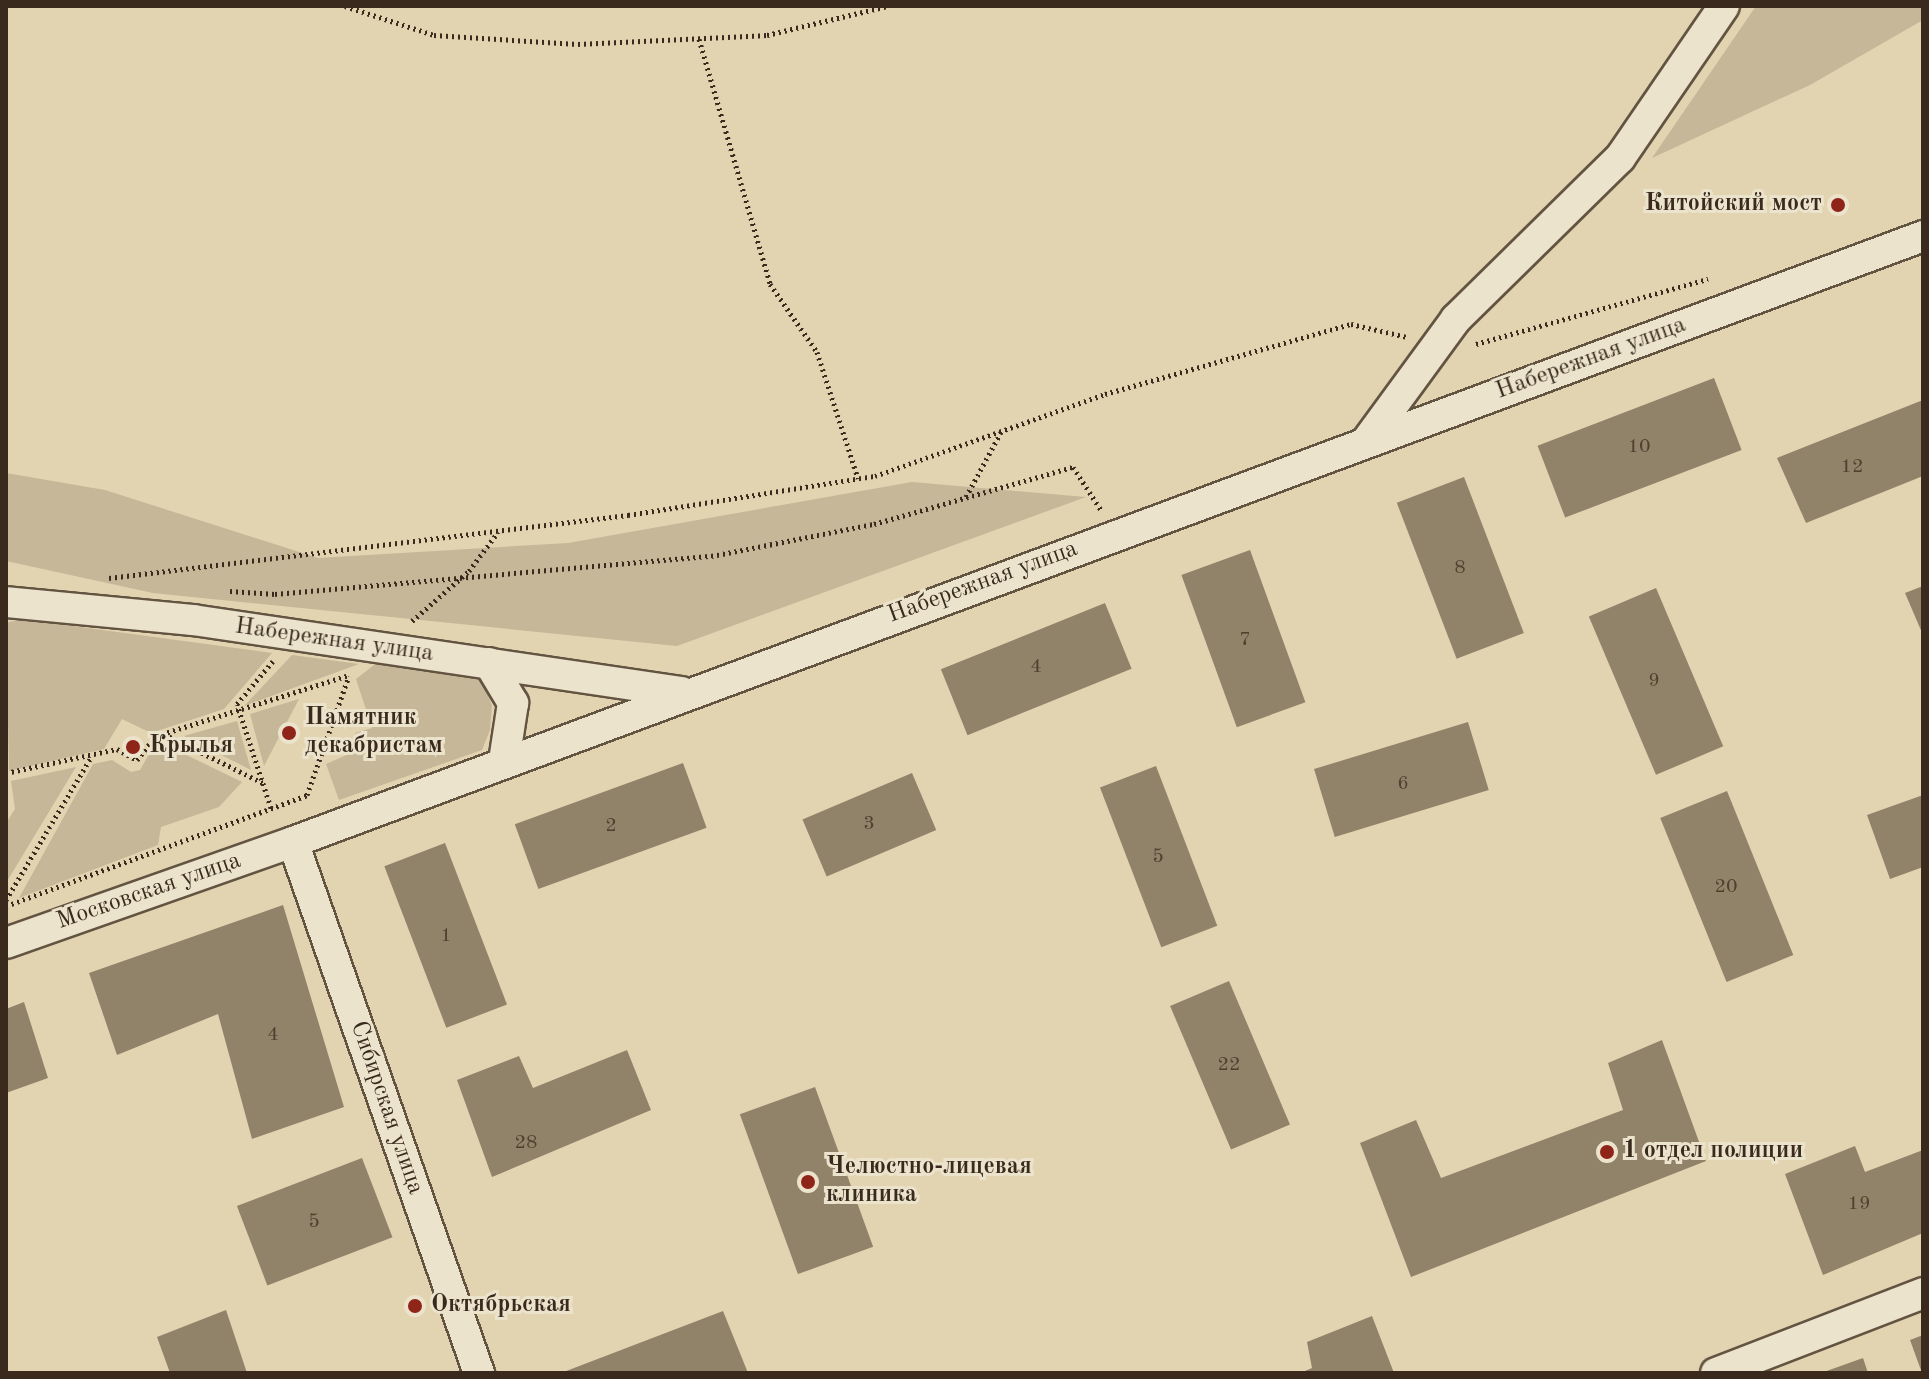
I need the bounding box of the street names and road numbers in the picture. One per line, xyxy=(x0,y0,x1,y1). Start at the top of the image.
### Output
street label: Набережная улица xyxy=(1492,311,1690,407)
street label: Набережная улица xyxy=(884,535,1082,631)
street label: Набережная улица xyxy=(233,613,435,669)
street label: Московская улица xyxy=(53,847,245,937)
street label: Сибирская улица xyxy=(343,1018,429,1198)

